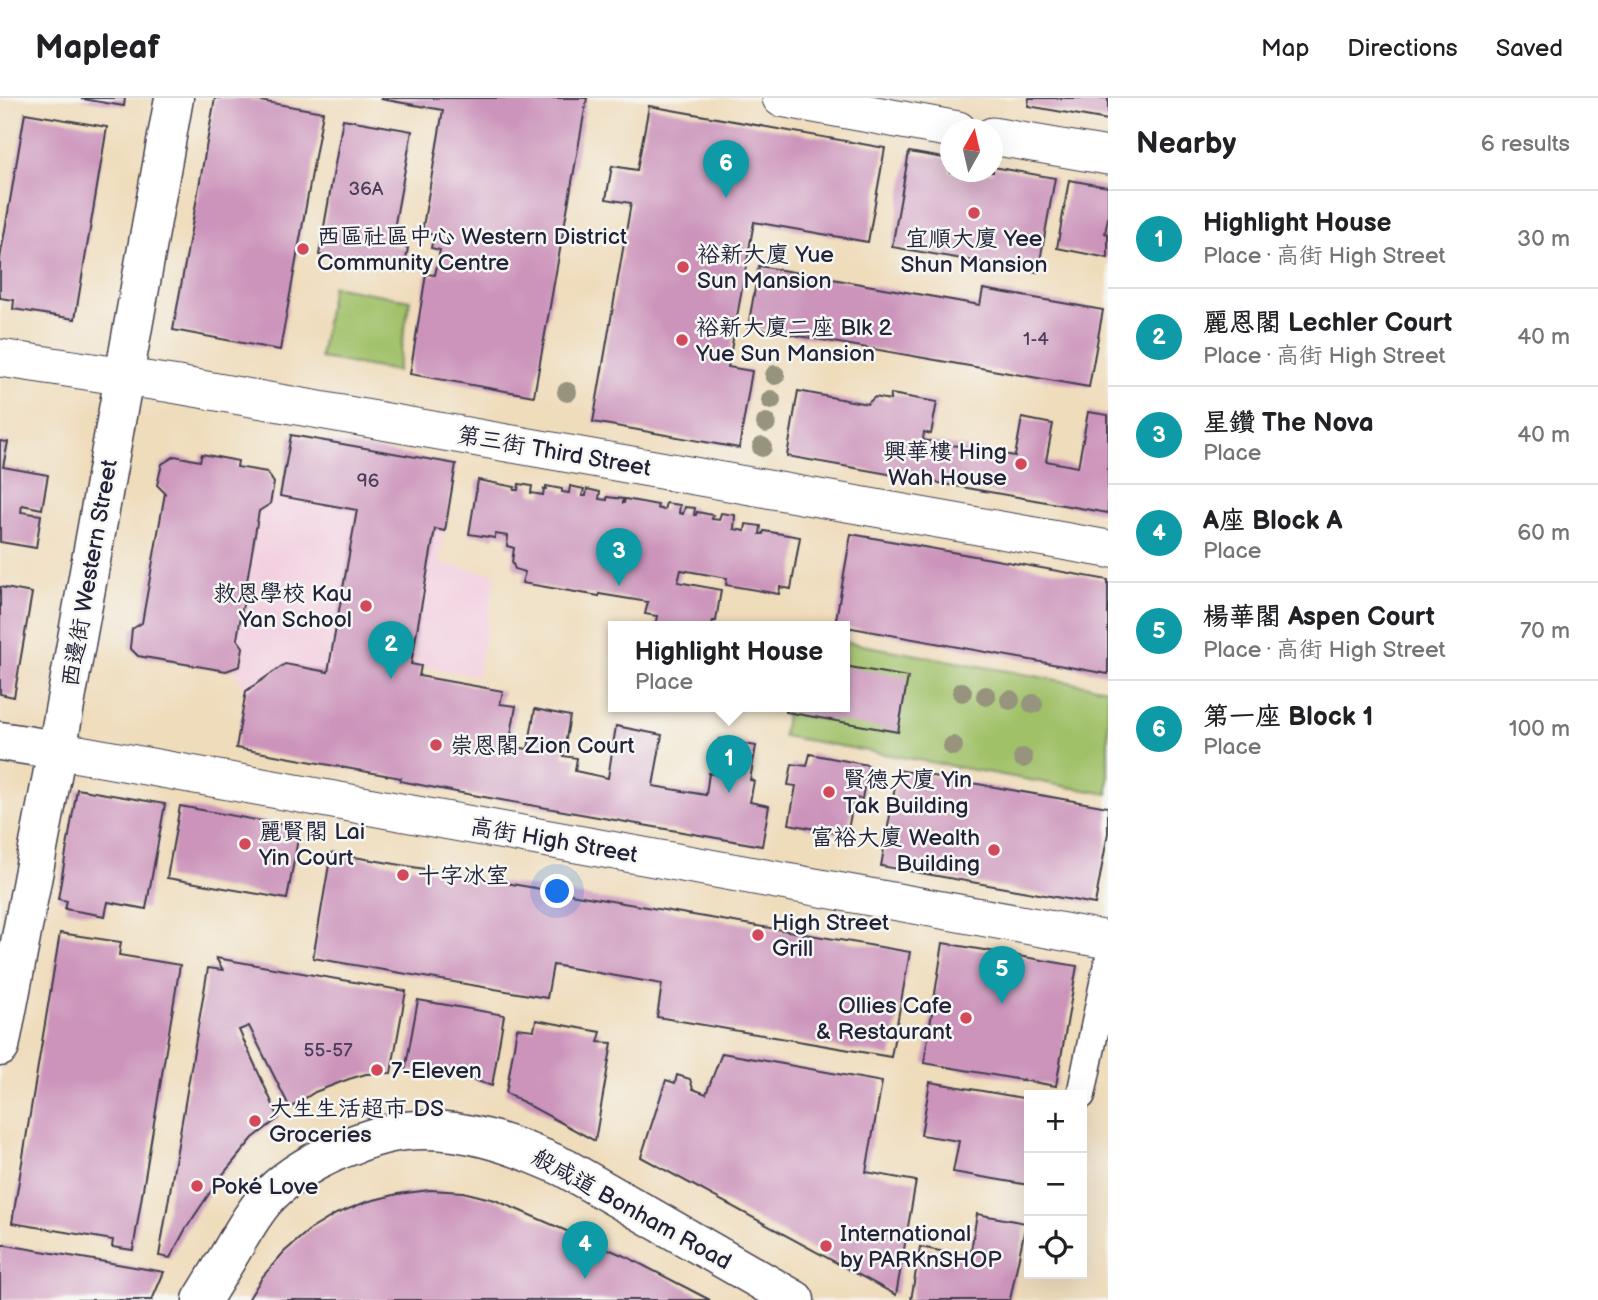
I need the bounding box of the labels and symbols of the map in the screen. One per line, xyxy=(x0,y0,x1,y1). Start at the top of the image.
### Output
north arrow xyxy=(940,119,1003,182)
pin: 6 xyxy=(703,140,749,198)
house number: 36A xyxy=(349,178,384,201)
marker: 宜順大廈 Yee Shun Mansion xyxy=(966,205,982,221)
place label: 西區社區中心 Western District Community Centre xyxy=(317,223,627,277)
place label: 宜順大廈 Yee Shun Mansion xyxy=(900,225,1048,279)
marker: 西區社區中心 Western District Community Centre xyxy=(295,241,311,257)
place label: 裕新大廈 Yue Sun Mansion xyxy=(697,241,834,295)
marker: 裕新大廈 Yue Sun Mansion xyxy=(675,259,691,275)
place label: 裕新大廈二座 Blk 2 Yue Sun Mansion xyxy=(695,314,893,368)
house number: 1-4 xyxy=(1023,328,1049,351)
marker: 裕新大廈二座 Blk 2 Yue Sun Mansion xyxy=(674,332,690,348)
street label: 第三街 Third Street xyxy=(455,421,653,483)
place label: 興華樓 Hing Wah House xyxy=(883,438,1007,492)
marker: 興華樓 Hing Wah House xyxy=(1013,456,1029,472)
street label: 西邊街 Western Street xyxy=(56,457,124,689)
house number: 96 xyxy=(357,470,379,493)
pin: 3 xyxy=(596,528,642,586)
place label: 救恩學校 Kau Yan School xyxy=(213,580,352,634)
marker: 救恩學校 Kau Yan School xyxy=(358,598,374,614)
pin: 2 xyxy=(368,621,414,679)
place label: 崇恩閣 Zion Court xyxy=(450,732,635,760)
pin: 1 xyxy=(706,735,752,793)
marker: 崇恩閣 Zion Court xyxy=(428,737,444,753)
place label: 賢德大廈 Yin Tak Building xyxy=(843,766,972,820)
marker: 賢德大廈 Yin Tak Building xyxy=(821,784,837,800)
street label: 高街 High Street xyxy=(468,812,640,869)
place label: 麗賢閣 Lai Yin Court xyxy=(258,818,365,872)
place label: 富裕大廈 Wealth Building xyxy=(811,824,980,878)
marker: 麗賢閣 Lai Yin Court xyxy=(237,836,253,852)
marker: 富裕大廈 Wealth Building xyxy=(986,842,1002,858)
place label: 十字冰室 xyxy=(417,862,509,890)
marker: 十字冰室 xyxy=(395,867,411,883)
your location xyxy=(540,874,574,908)
place label: High Street Grill xyxy=(772,909,889,963)
marker: High Street Grill xyxy=(750,927,766,943)
pin: 5 xyxy=(979,946,1025,1004)
place label: Ollies Cafe & Restaurant xyxy=(816,992,952,1046)
marker: Ollies Cafe & Restaurant xyxy=(958,1010,974,1026)
house number: 55-57 xyxy=(304,1039,353,1062)
place label: 7-Eleven xyxy=(391,1057,482,1085)
marker: 7-Eleven xyxy=(369,1062,385,1078)
place label: 大生生活超市 DS Groceries xyxy=(269,1095,444,1149)
marker: 大生生活超市 DS Groceries xyxy=(247,1113,263,1129)
street label: 般咸道 Bonham Road xyxy=(527,1143,736,1276)
place label: Poké Love xyxy=(211,1173,318,1201)
marker: Poké Love xyxy=(189,1178,205,1194)
place label: International by PARKnSHOP xyxy=(840,1220,1002,1274)
pin: 4 xyxy=(562,1221,608,1279)
marker: International by PARKnSHOP xyxy=(818,1238,834,1254)

